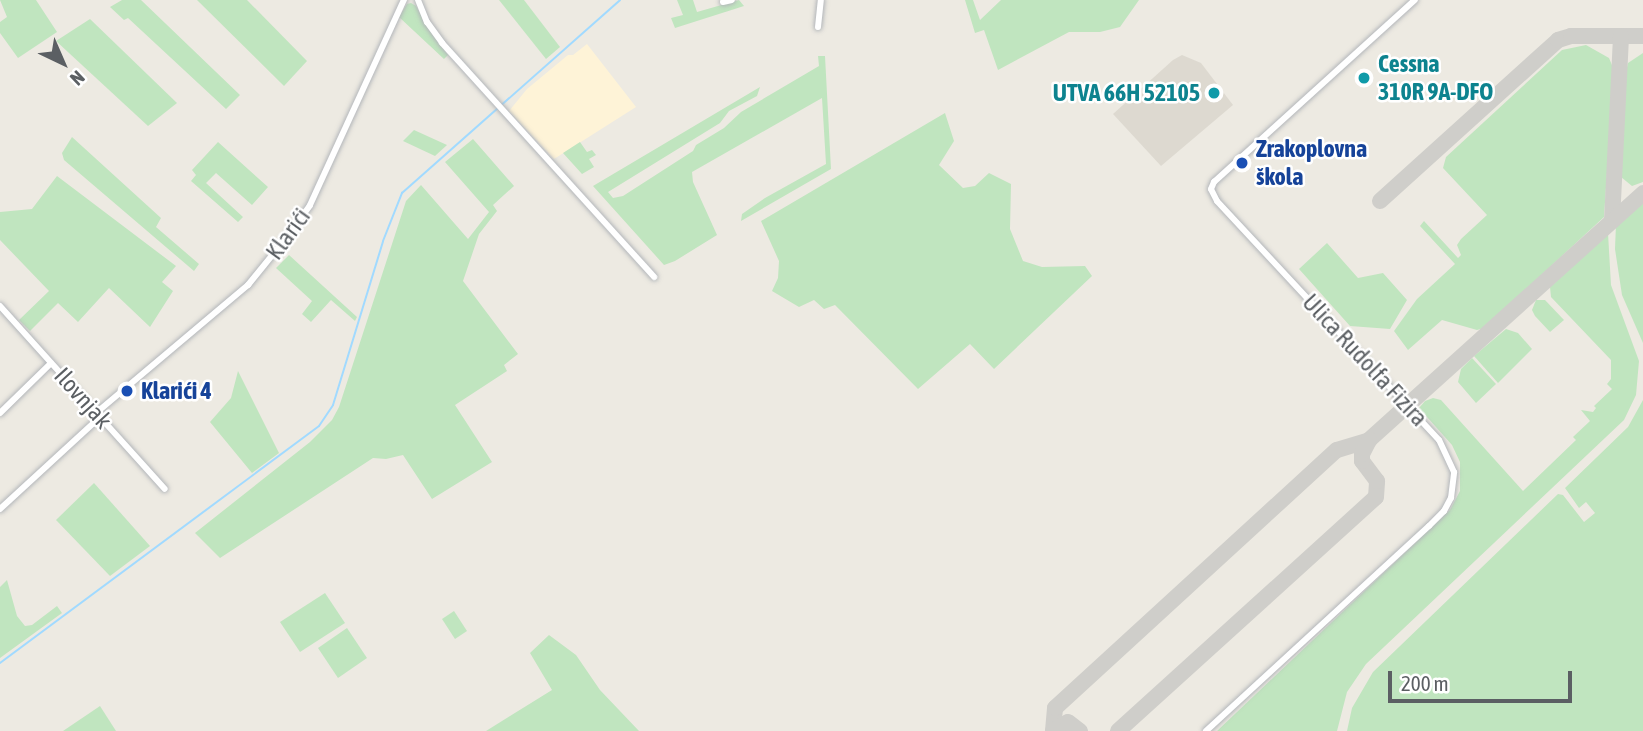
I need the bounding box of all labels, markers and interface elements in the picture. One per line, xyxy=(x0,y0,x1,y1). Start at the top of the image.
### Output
north arrow xyxy=(28,28,98,98)
place label: Cessna 310R 9A-DFO xyxy=(1378,50,1493,106)
text: N xyxy=(66,66,89,90)
marker: Cessna 310R 9A-DFO xyxy=(1356,70,1372,86)
place label: UTVA 66H 52105 xyxy=(1053,79,1200,107)
marker: UTVA 66H 52105 xyxy=(1206,85,1222,101)
place label: Zrakoplovna škola xyxy=(1256,135,1367,191)
marker: Zrakoplovna škola xyxy=(1234,155,1250,171)
street label: Klarići xyxy=(260,203,316,265)
street label: Ulica Rudolfa Fizira xyxy=(1296,288,1434,432)
street label: Ilovnjak xyxy=(48,362,118,434)
place label: Klarići 4 xyxy=(141,377,212,405)
marker: Klarići 4 xyxy=(119,383,135,399)
scale bar xyxy=(1391,658,1575,702)
text: 200 m xyxy=(1401,671,1449,695)

